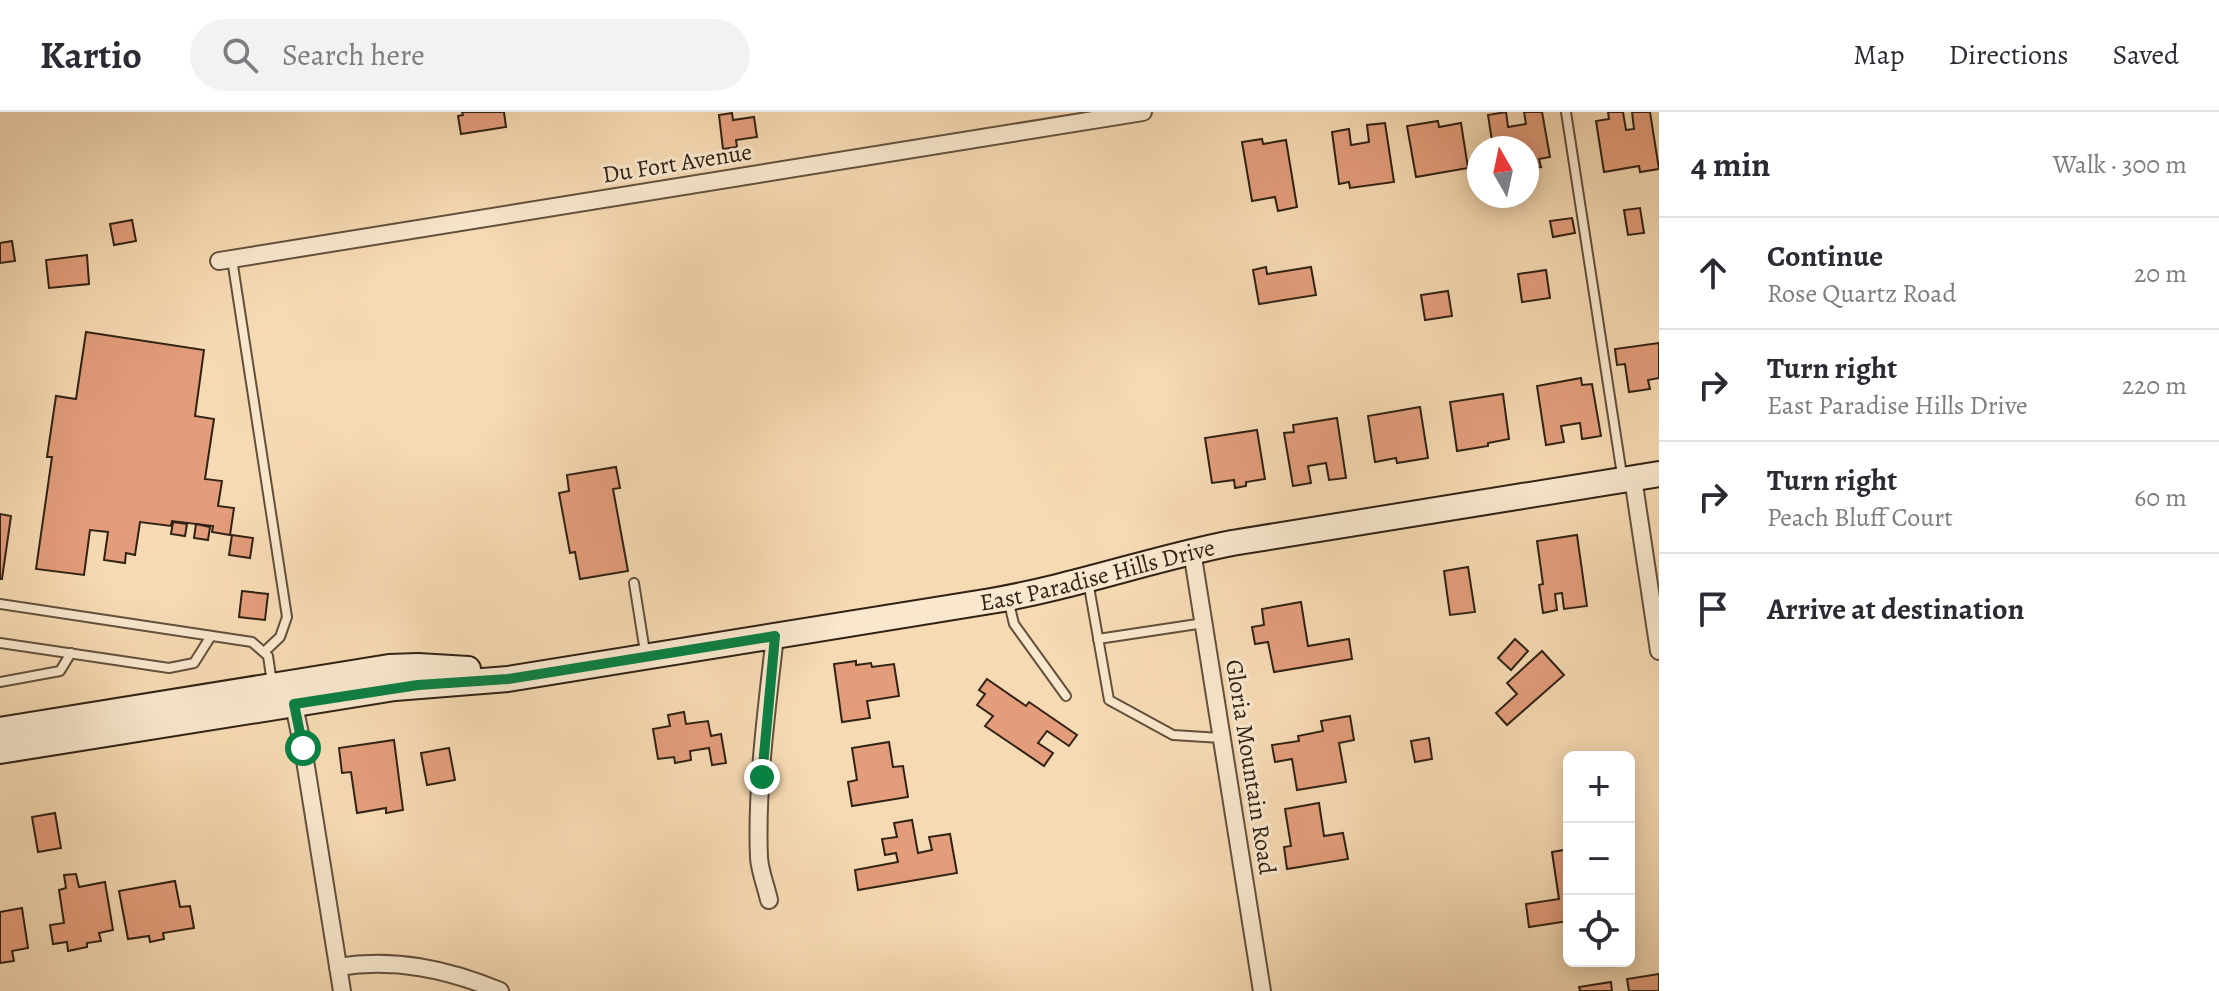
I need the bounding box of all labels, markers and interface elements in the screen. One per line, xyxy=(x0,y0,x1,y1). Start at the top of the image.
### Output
search box xyxy=(190,19,750,91)
text: Kartio xyxy=(40,29,142,81)
icon: search xyxy=(218,33,262,77)
text: Search here xyxy=(282,35,425,75)
text: Map xyxy=(1853,36,1904,74)
text: Directions xyxy=(1948,36,2069,74)
text: Saved xyxy=(2113,36,2179,74)
street label: Du Fort Avenue xyxy=(600,135,754,191)
north arrow xyxy=(1467,136,1539,208)
text: 4 min xyxy=(1691,141,1770,188)
text: Walk · 300 m xyxy=(2053,147,2187,182)
text: Continue xyxy=(1767,236,1883,276)
icon: ahead xyxy=(1691,251,1735,295)
text: 20 m xyxy=(2134,256,2187,291)
text: Rose Quartz Road xyxy=(1767,276,1956,311)
text: Turn right xyxy=(1767,348,1897,388)
icon: right xyxy=(1691,363,1735,407)
text: 220 m xyxy=(2122,368,2187,403)
text: East Paradise Hills Drive xyxy=(1767,388,2028,423)
text: Turn right xyxy=(1767,460,1897,500)
icon: right xyxy=(1691,475,1735,519)
text: 60 m xyxy=(2134,480,2187,515)
text: Peach Bluff Court xyxy=(1767,500,1953,535)
street label: East Paradise Hills Drive xyxy=(978,531,1218,619)
icon: arrive xyxy=(1691,587,1735,631)
text: Arrive at destination xyxy=(1767,589,2024,629)
street label: Gloria Mountain Road xyxy=(1218,657,1284,877)
route start xyxy=(285,730,321,766)
map controls xyxy=(1563,751,1635,967)
button: + xyxy=(1563,751,1635,823)
route end xyxy=(744,759,780,795)
button: − xyxy=(1563,823,1635,895)
button: locate xyxy=(1563,895,1635,967)

